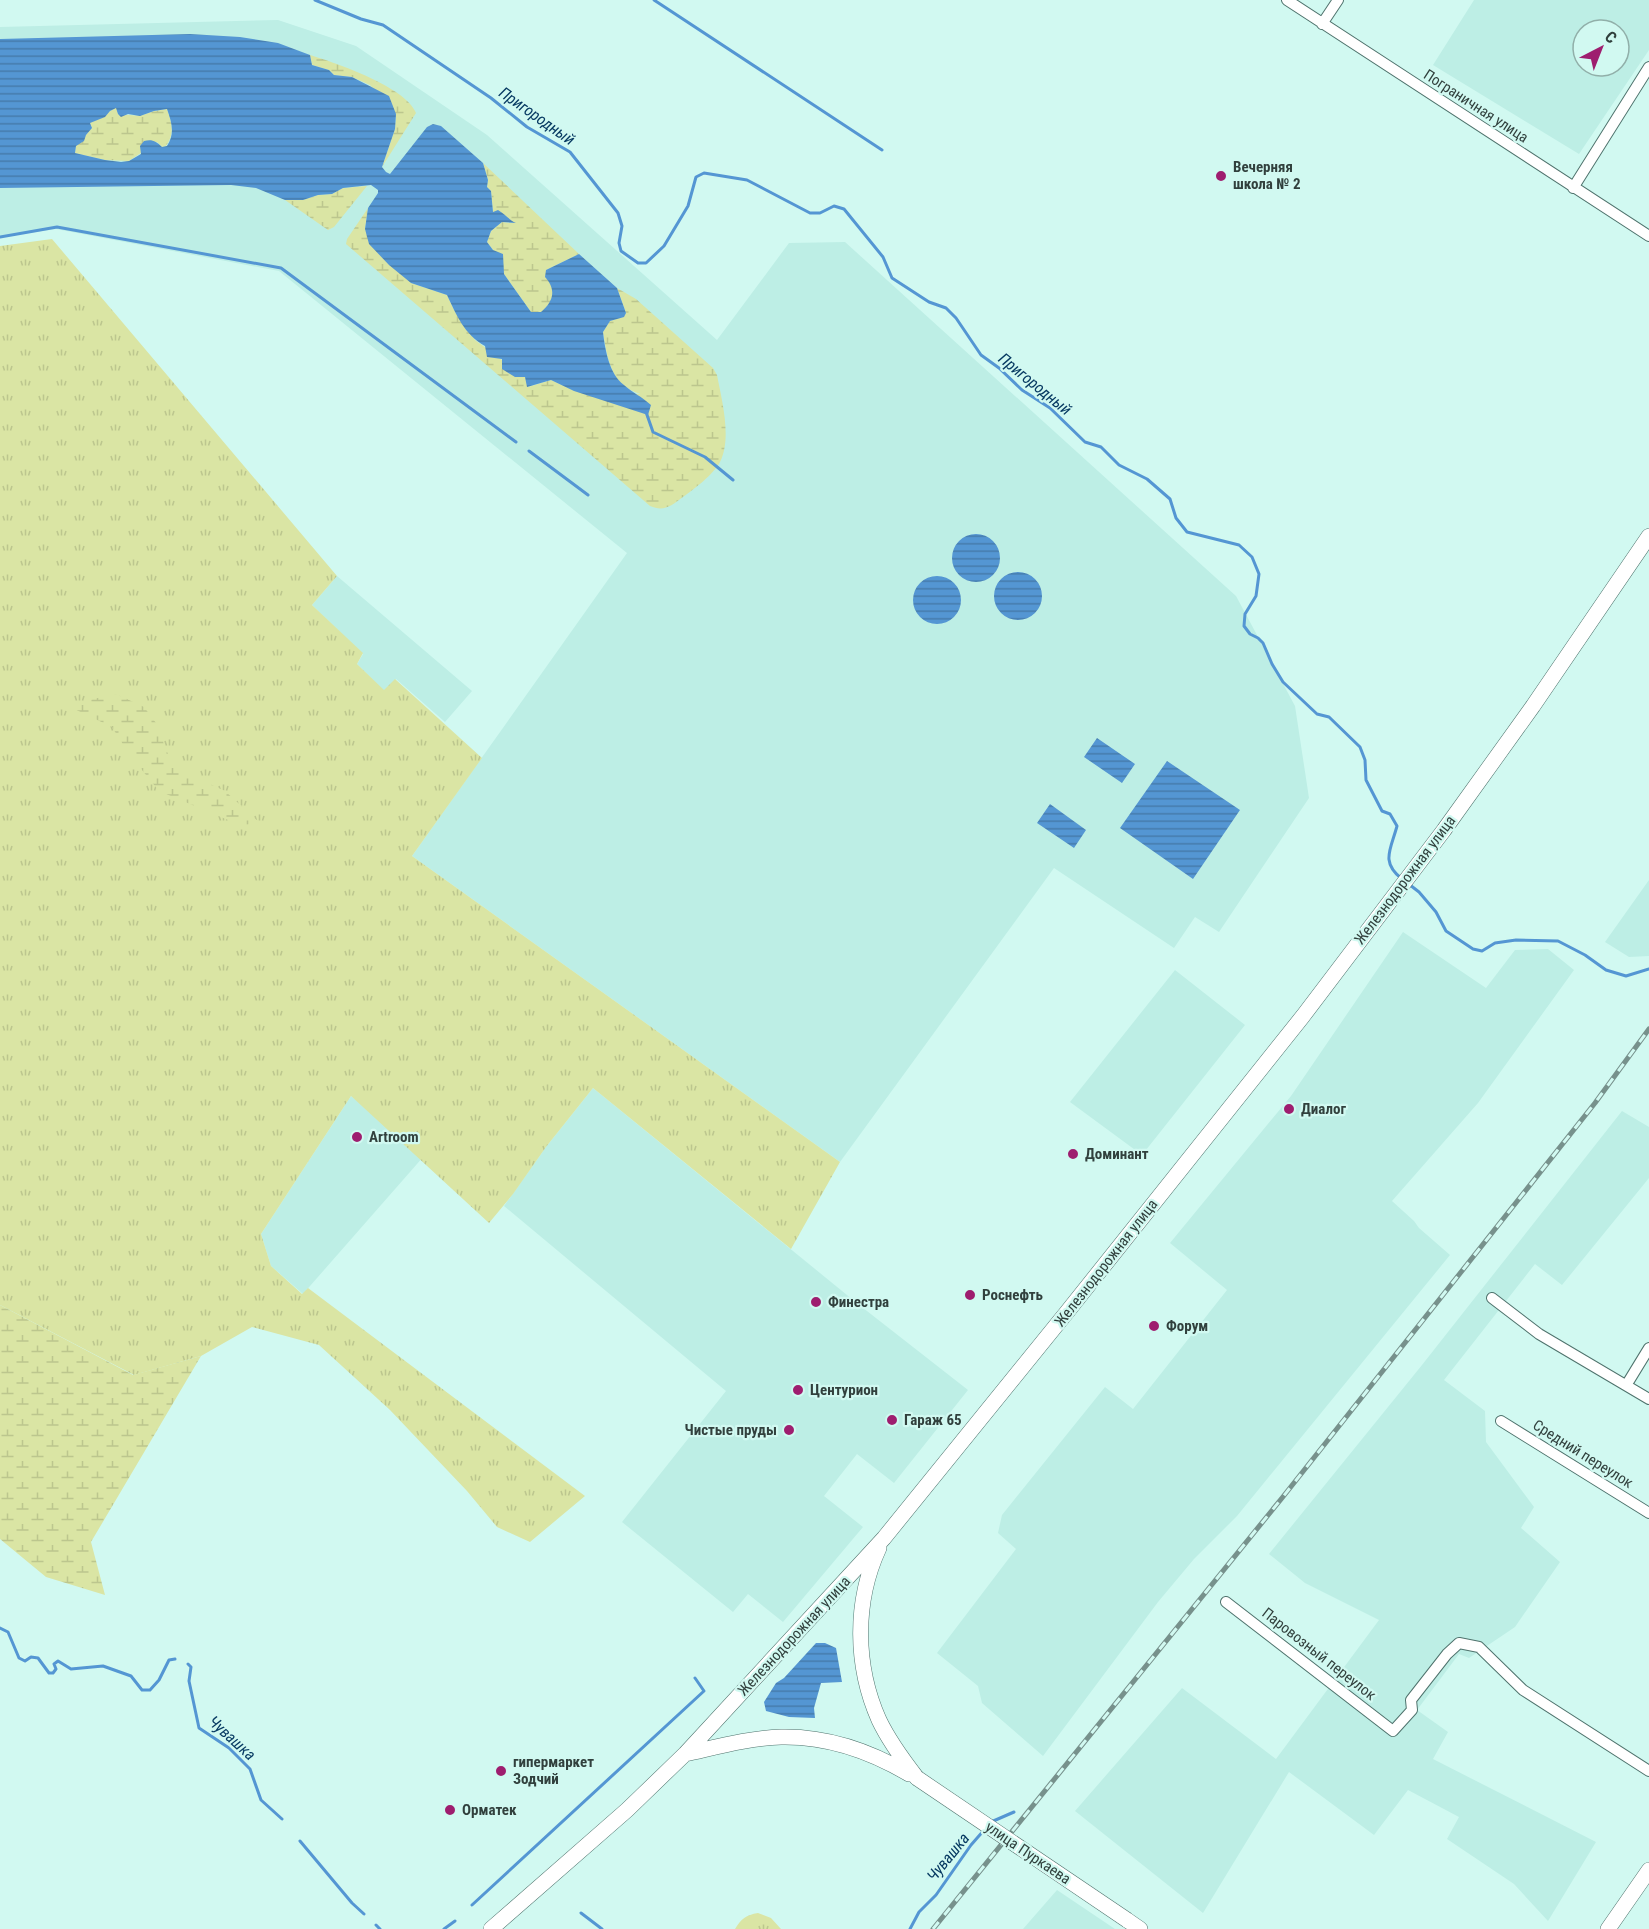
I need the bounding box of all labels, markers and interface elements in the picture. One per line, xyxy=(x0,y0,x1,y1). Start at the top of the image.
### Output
north arrow xyxy=(1571,18,1631,78)
text: С xyxy=(1601,27,1620,47)
street label: Пограничная улица xyxy=(1420,65,1532,147)
water label: Пригородный xyxy=(495,83,579,149)
place label: Вечерняя школа № 2 xyxy=(1233,158,1300,193)
marker: Вечерняя школа № 2 xyxy=(1214,169,1228,183)
water label: Пригородный xyxy=(995,349,1075,419)
street label: Железнодорожная улица xyxy=(1351,812,1459,948)
place label: Диалог xyxy=(1301,1100,1346,1118)
marker: Диалог xyxy=(1282,1102,1296,1116)
place label: Artroom xyxy=(369,1128,419,1146)
marker: Artroom xyxy=(350,1130,364,1144)
place label: Доминант xyxy=(1085,1145,1149,1163)
marker: Доминант xyxy=(1066,1147,1080,1161)
street label: Железнодорожная улица xyxy=(1051,1196,1161,1330)
place label: Роснефть xyxy=(982,1286,1043,1304)
marker: Роснефть xyxy=(963,1288,977,1302)
place label: Финестра xyxy=(828,1293,889,1311)
marker: Финестра xyxy=(809,1295,823,1309)
place label: Форум xyxy=(1166,1317,1208,1335)
marker: Форум xyxy=(1147,1319,1161,1333)
place label: Центурион xyxy=(810,1381,878,1399)
marker: Центурион xyxy=(791,1383,805,1397)
place label: Гараж 65 xyxy=(904,1411,962,1429)
marker: Гараж 65 xyxy=(885,1413,899,1427)
street label: Средний переулок xyxy=(1530,1416,1636,1492)
place label: Чистые пруды xyxy=(684,1421,777,1439)
marker: Чистые пруды xyxy=(782,1423,796,1437)
street label: Железнодорожная улица xyxy=(734,1573,854,1699)
street label: Паровозный переулок xyxy=(1259,1604,1379,1704)
water label: Чувашка xyxy=(205,1712,259,1764)
place label: гипермаркет Зодчий xyxy=(513,1753,594,1788)
marker: гипермаркет Зодчий xyxy=(494,1764,508,1778)
place label: Орматек xyxy=(462,1801,517,1819)
marker: Орматек xyxy=(443,1803,457,1817)
street label: улица Пуркаева xyxy=(982,1818,1074,1888)
water label: Чувашка xyxy=(923,1829,973,1885)

